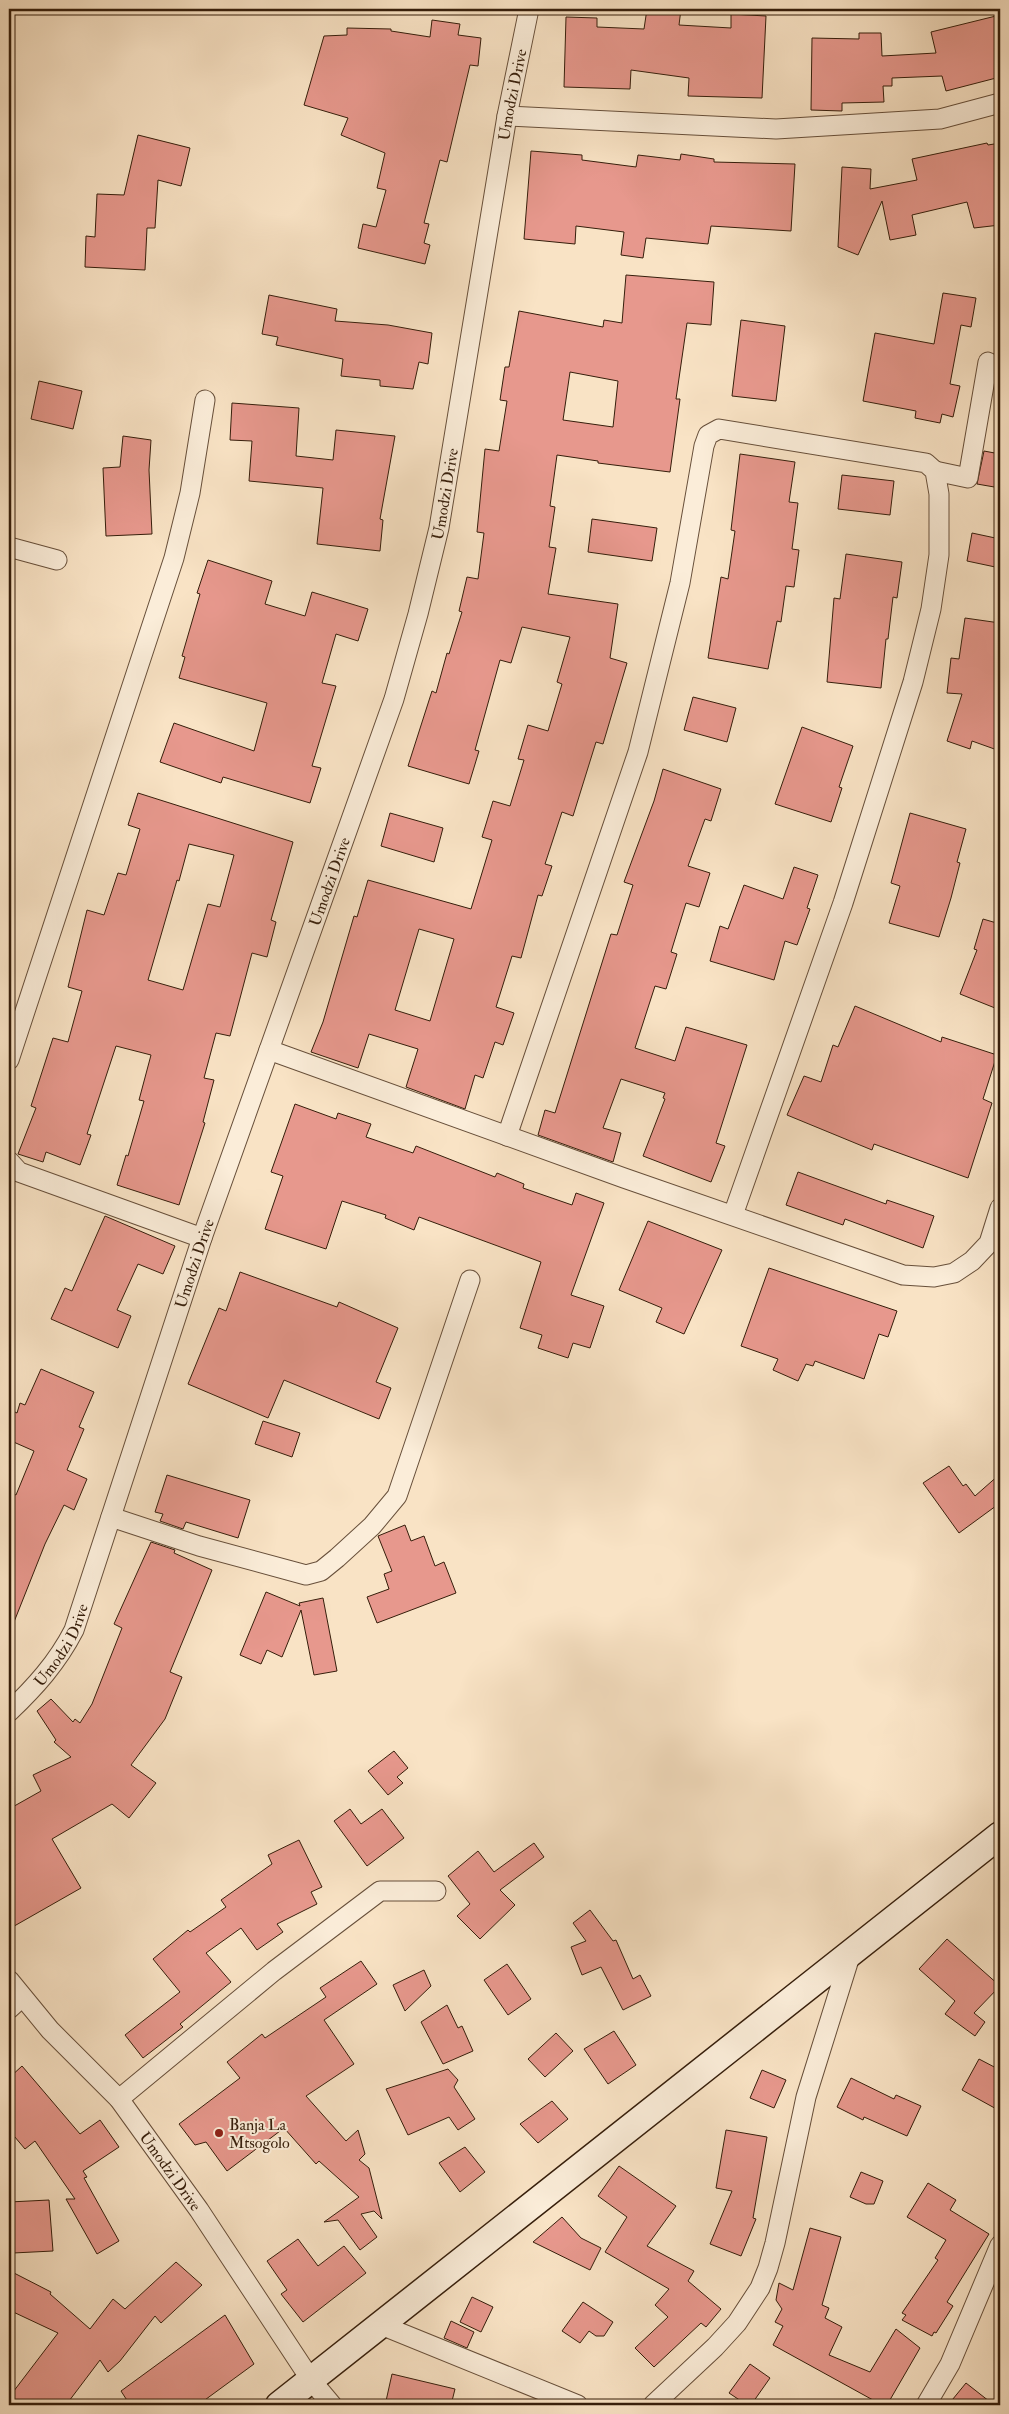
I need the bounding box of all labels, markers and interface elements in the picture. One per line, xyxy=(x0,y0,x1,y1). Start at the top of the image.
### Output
street label: Umodzi Drive xyxy=(494,47,532,142)
street label: Umodzi Drive xyxy=(427,446,463,542)
street label: Umodzi Drive xyxy=(305,834,355,929)
street label: Umodzi Drive xyxy=(171,1216,219,1311)
street label: Umodzi Drive xyxy=(30,1601,93,1691)
place label: Banja La Mtsogolo xyxy=(229,2115,290,2153)
marker: Banja La Mtsogolo xyxy=(213,2127,225,2139)
street label: Umodzi Drive xyxy=(135,2128,206,2215)

